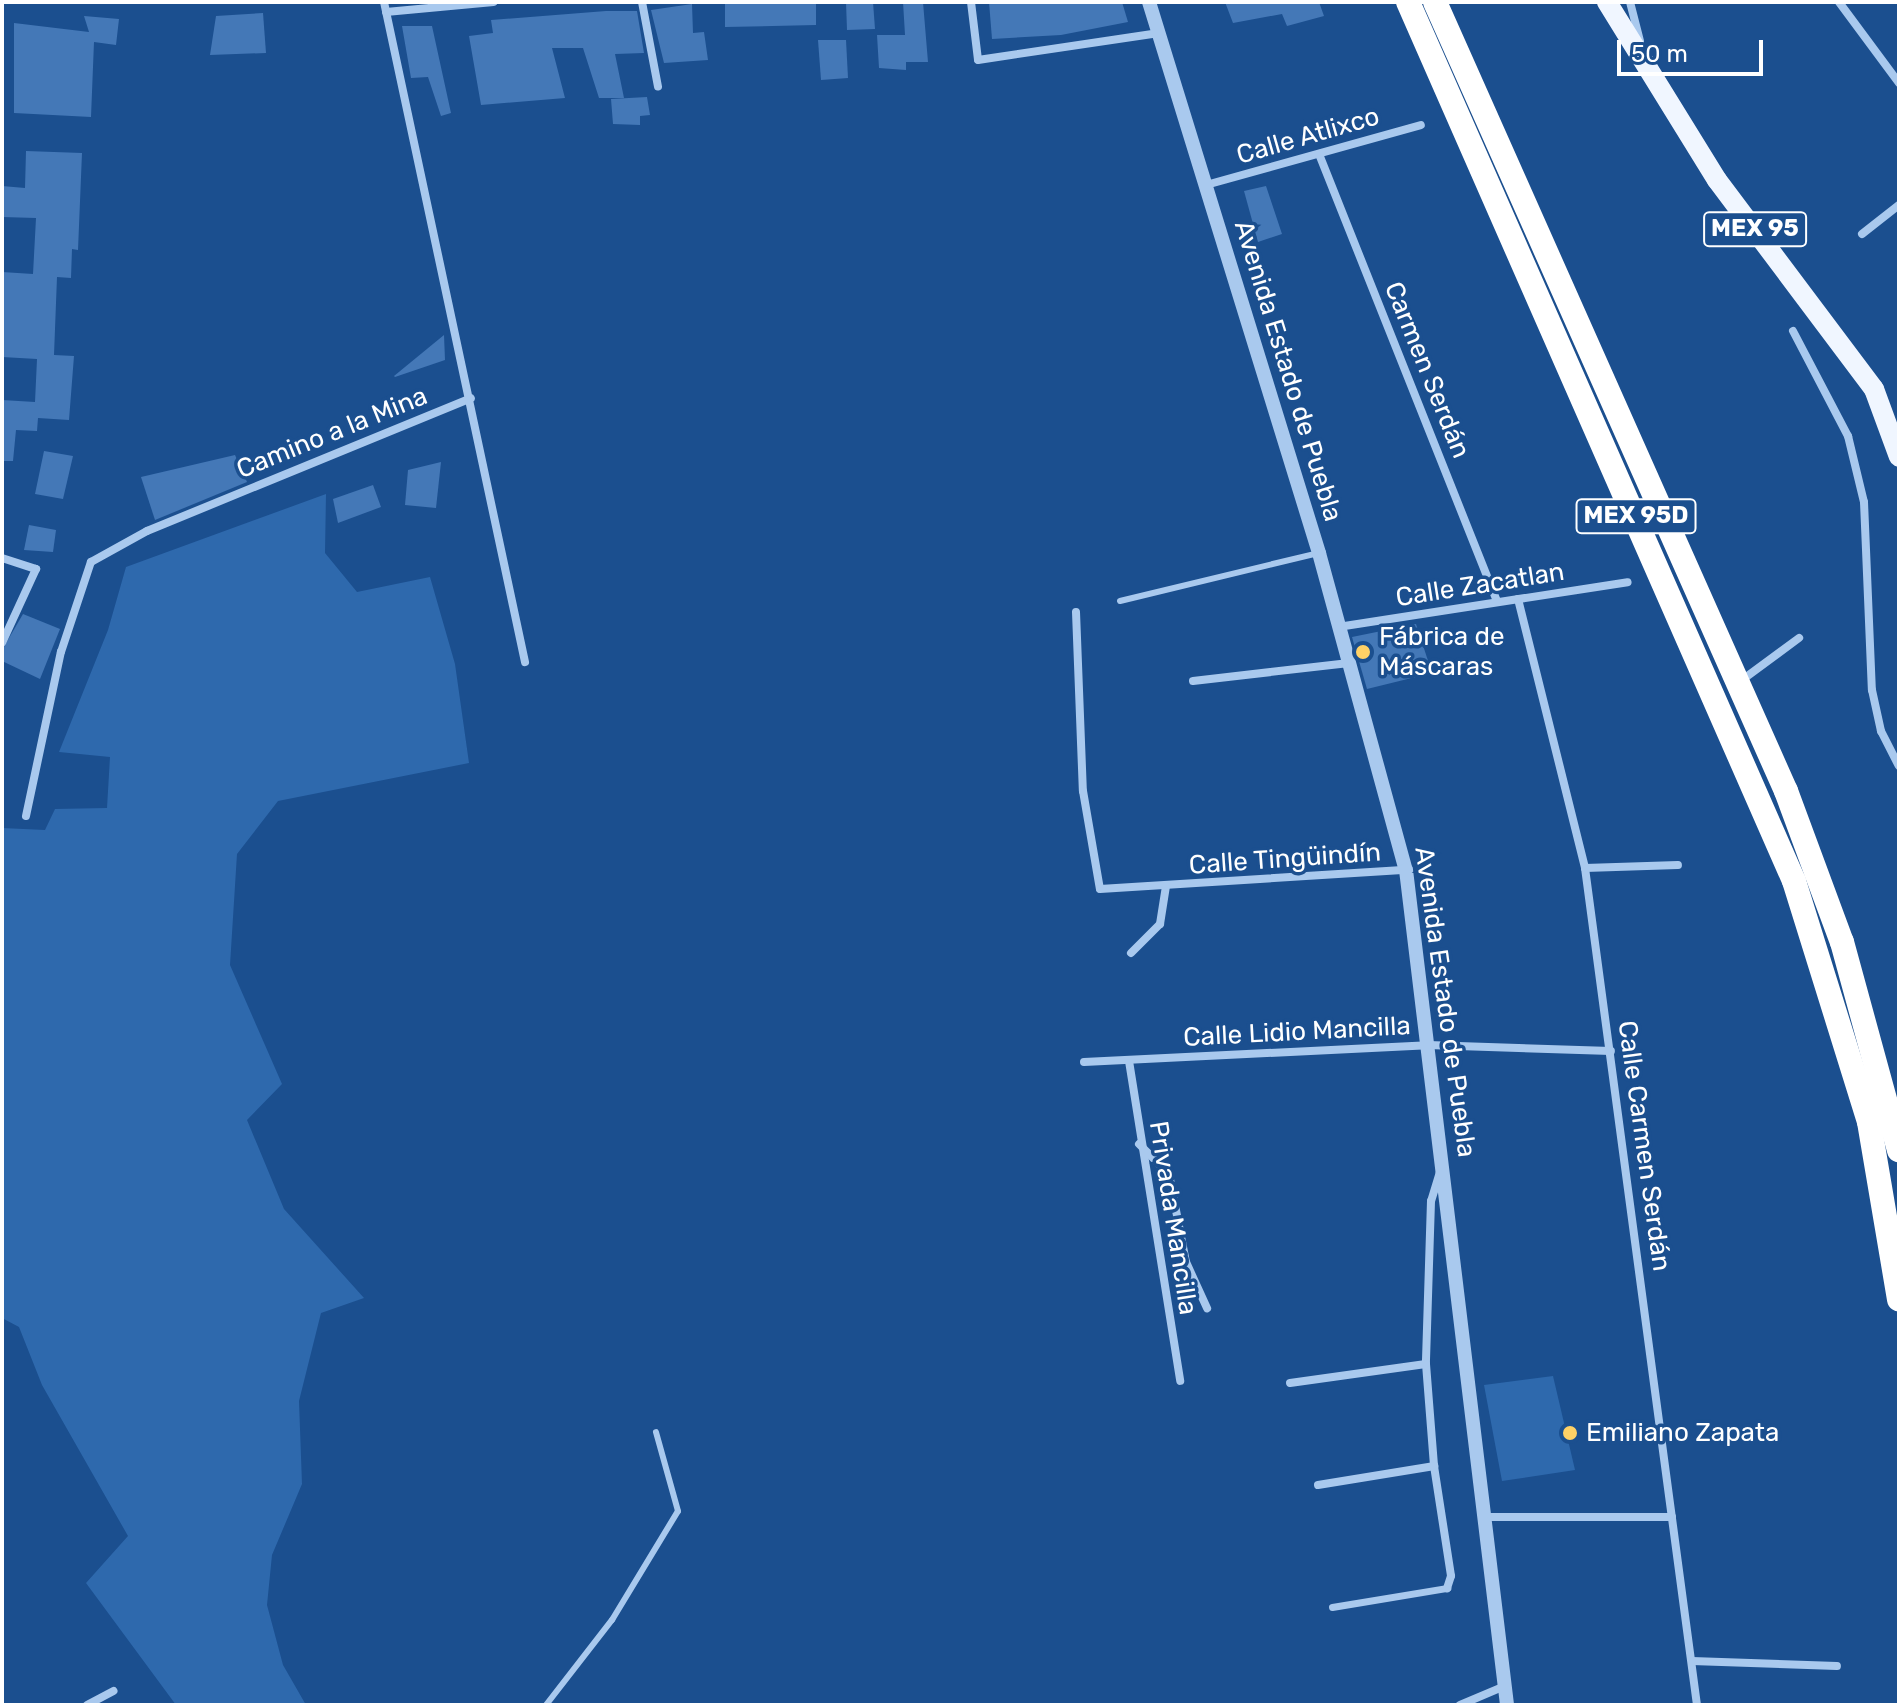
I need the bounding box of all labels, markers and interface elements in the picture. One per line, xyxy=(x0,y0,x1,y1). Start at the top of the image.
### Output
scale bar xyxy=(1621,24,1767,74)
text: 50 m xyxy=(1631,40,1688,68)
street label: Calle Atlixco xyxy=(1233,101,1383,171)
road number: MEX 95 xyxy=(1703,209,1807,249)
street label: Avenida Estado de Puebla xyxy=(1227,217,1349,525)
street label: Carmen Serdán xyxy=(1377,277,1477,463)
street label: Camino a la Mina xyxy=(232,381,432,485)
road number: MEX 95D xyxy=(1574,496,1698,536)
street label: Calle Zacatlan xyxy=(1393,556,1567,614)
place label: Fábrica de Máscaras xyxy=(1379,621,1505,682)
marker: Fábrica de Máscaras xyxy=(1354,643,1372,661)
street label: Calle Tingüindín xyxy=(1188,837,1382,881)
street label: Avenida Estado de Puebla xyxy=(1408,845,1482,1159)
street label: Calle Lidio Mancilla xyxy=(1183,1010,1411,1054)
street label: Calle Carmen Serdán xyxy=(1611,1019,1677,1273)
street label: Privada Mancilla xyxy=(1142,1119,1204,1317)
place label: Emiliano Zapata xyxy=(1586,1417,1779,1449)
marker: Emiliano Zapata xyxy=(1561,1424,1579,1442)

